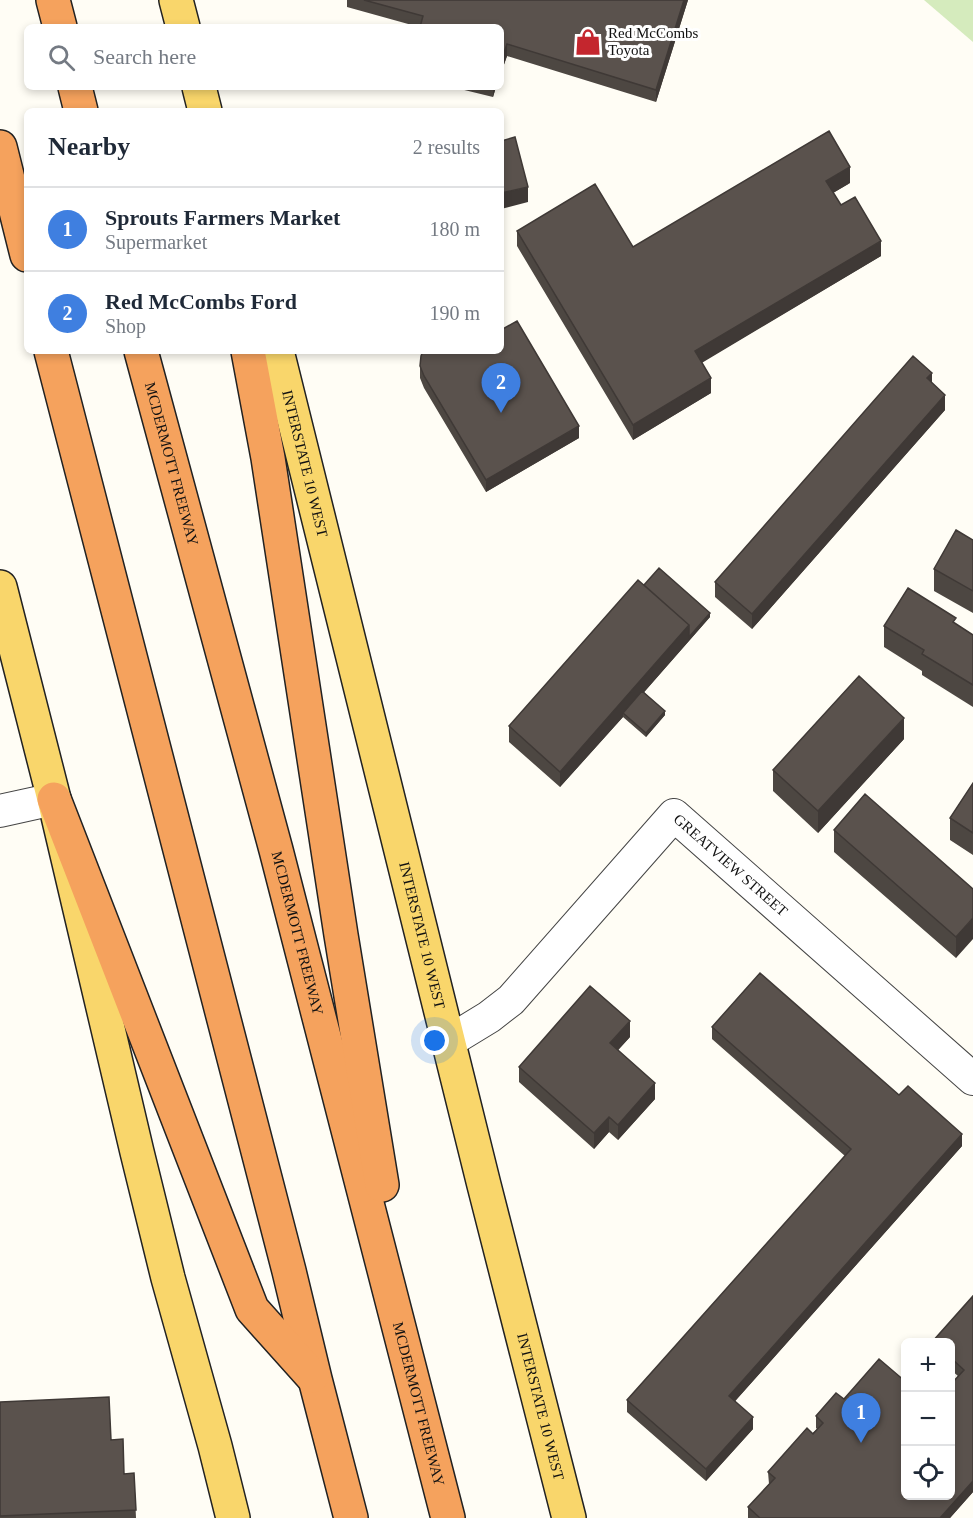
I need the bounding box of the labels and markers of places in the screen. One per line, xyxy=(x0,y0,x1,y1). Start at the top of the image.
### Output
place label: Red McCombs Toyota xyxy=(608,25,699,58)
shop icon: Red McCombs Toyota xyxy=(573,27,603,57)
pin: 2 xyxy=(482,364,520,413)
pin: 1 xyxy=(842,1394,880,1443)

